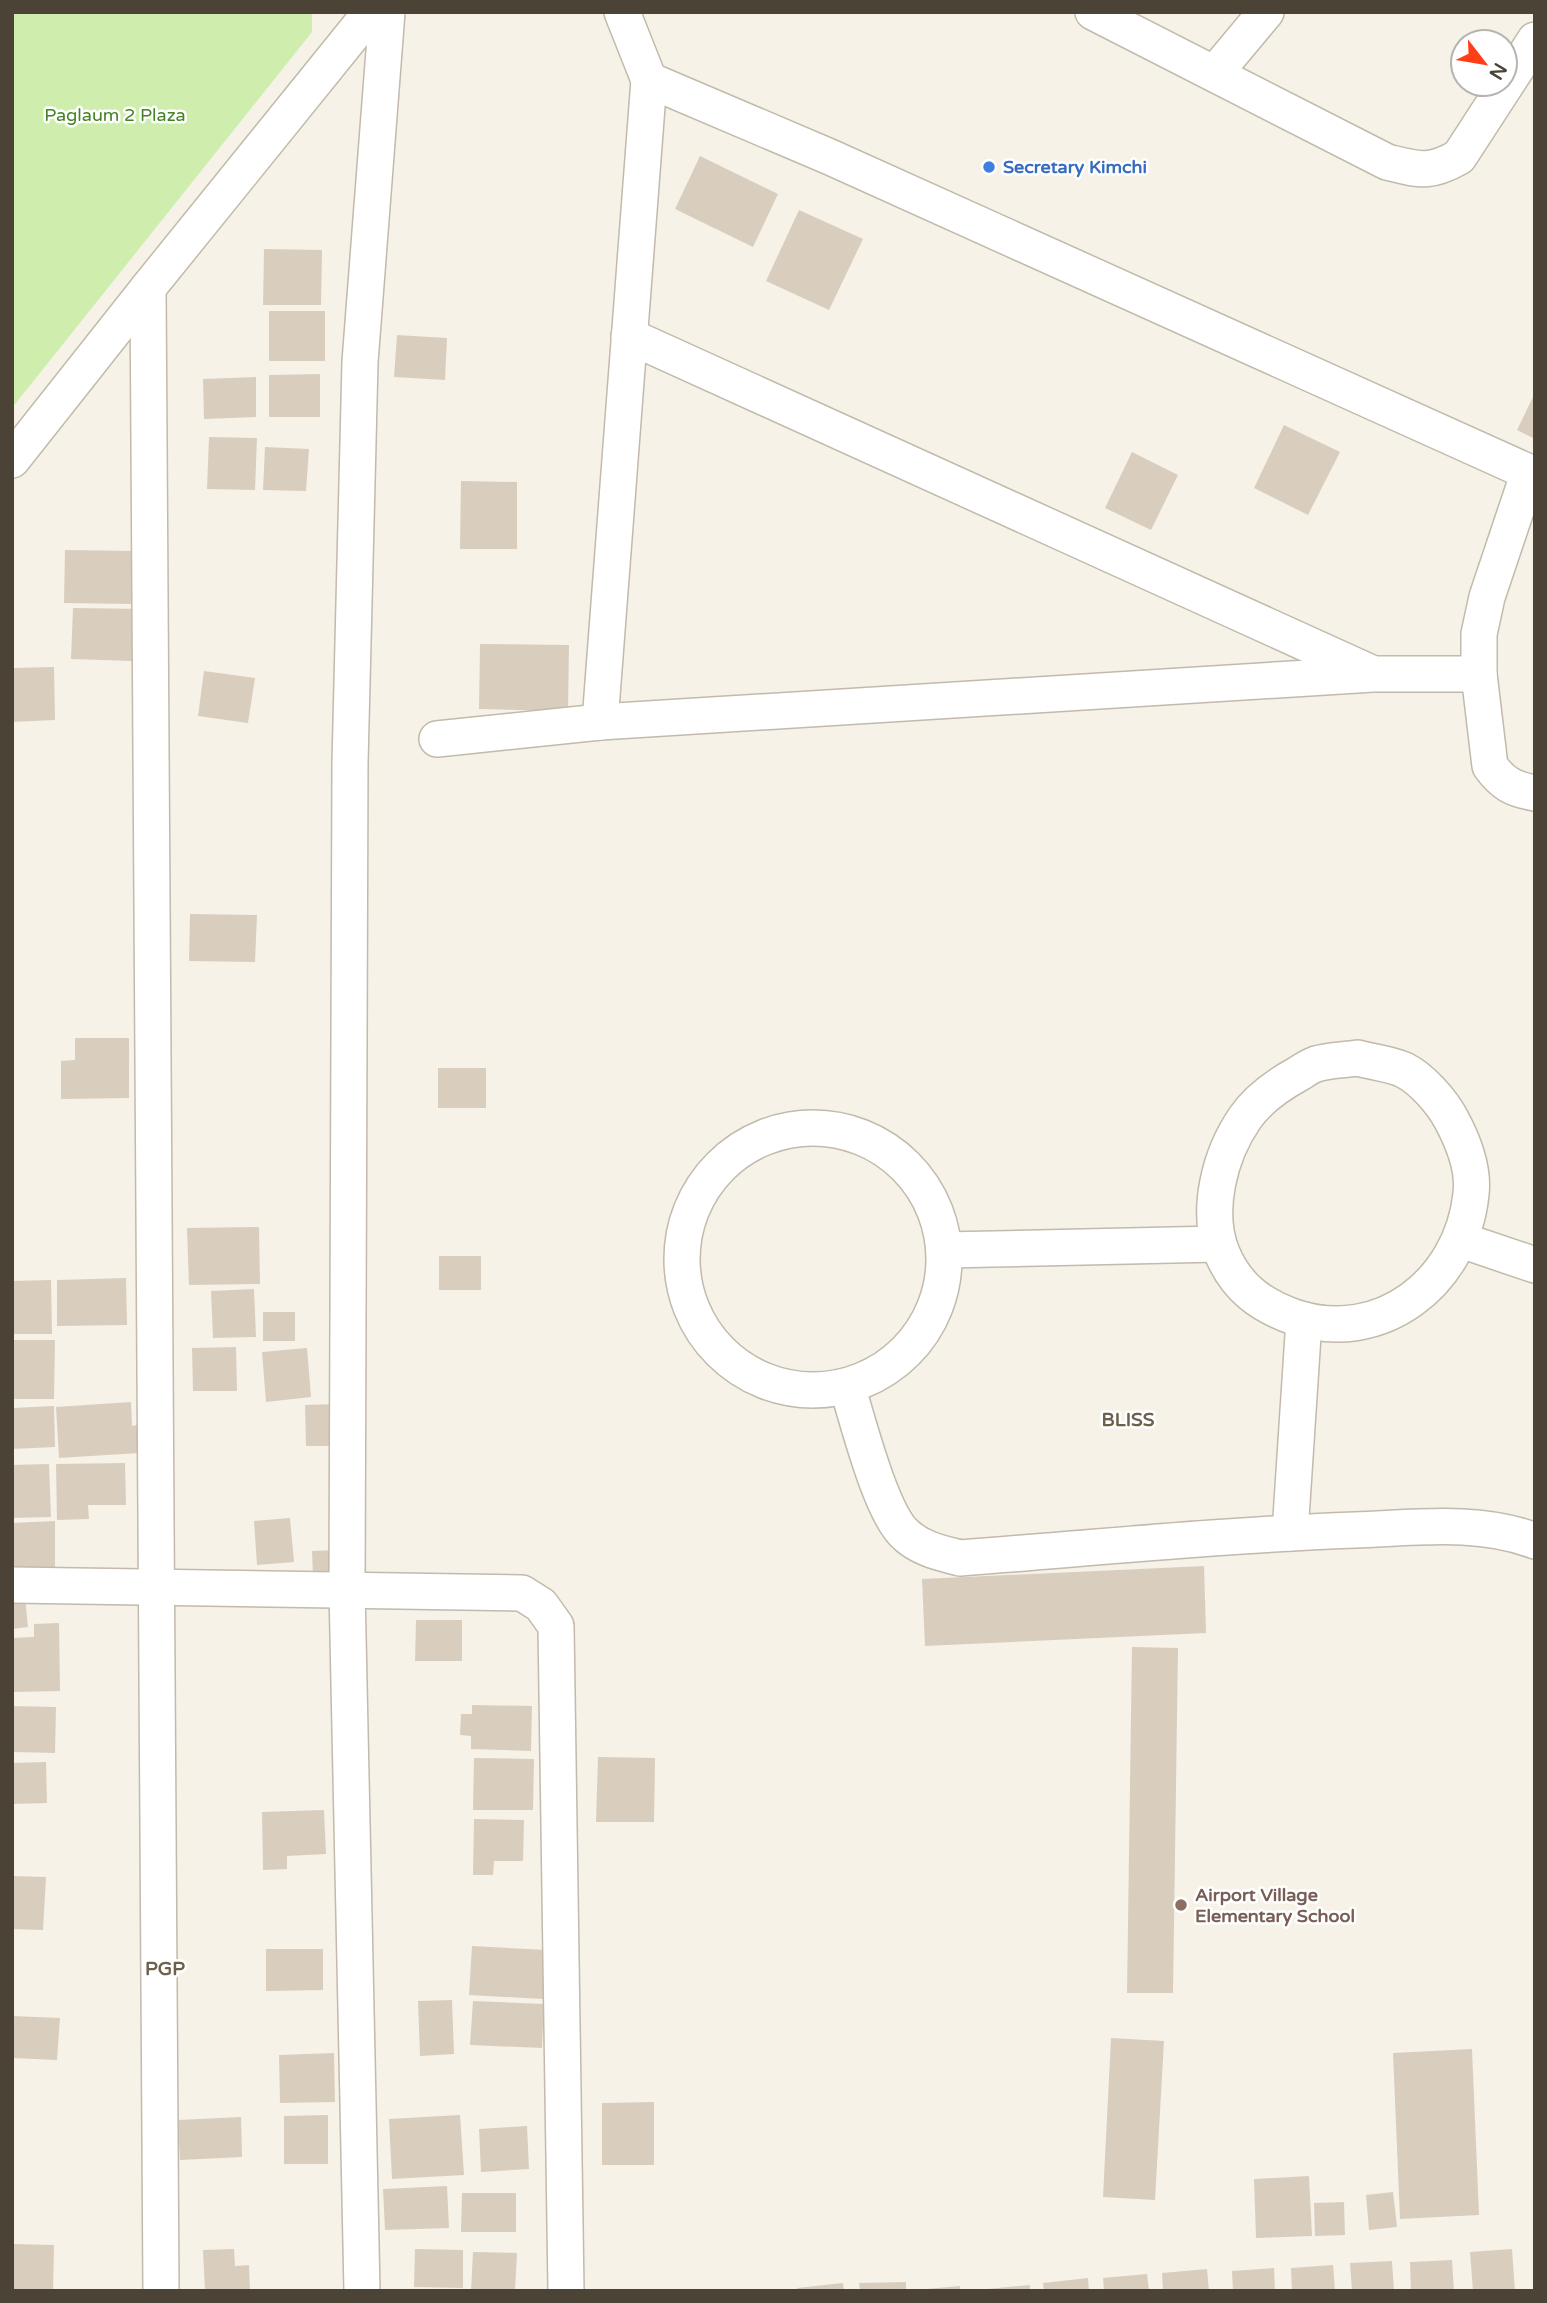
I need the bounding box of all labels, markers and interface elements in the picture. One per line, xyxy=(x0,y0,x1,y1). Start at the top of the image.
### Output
north arrow xyxy=(1449,28,1519,98)
text: N xyxy=(1484,59,1511,83)
park label: Paglaum 2 Plaza xyxy=(44,104,186,126)
place label: Secretary Kimchi xyxy=(1003,156,1147,178)
marker: Secretary Kimchi xyxy=(981,159,997,175)
district label: BLISS xyxy=(1102,1409,1155,1431)
place label: Airport Village Elementary School xyxy=(1195,1884,1355,1927)
marker: Airport Village Elementary School xyxy=(1173,1897,1189,1913)
district label: PGP xyxy=(145,1958,185,1980)

